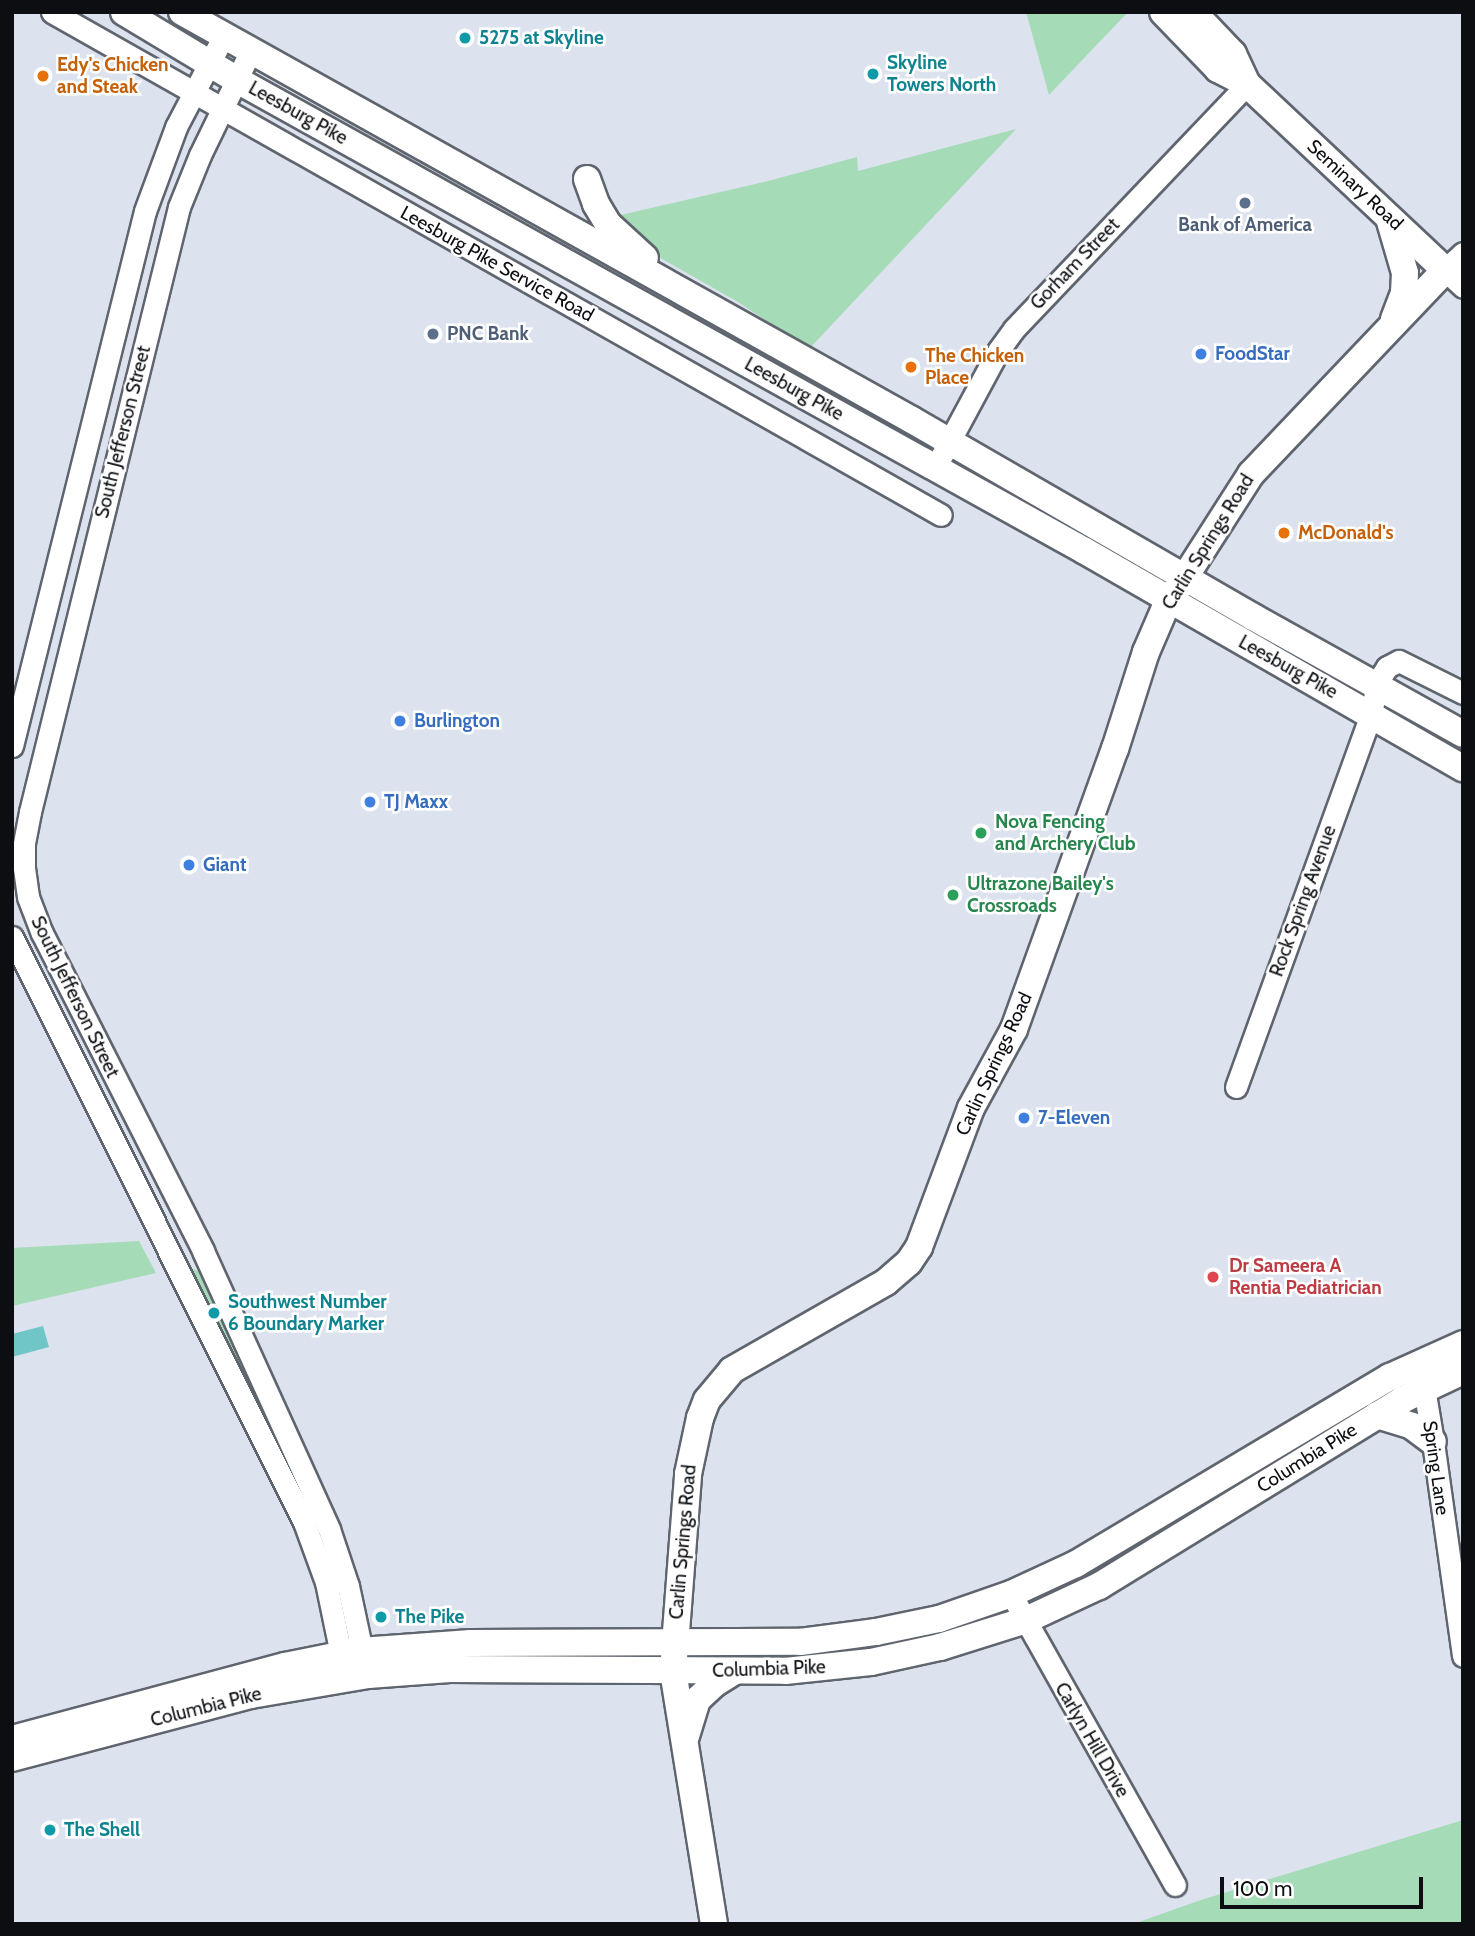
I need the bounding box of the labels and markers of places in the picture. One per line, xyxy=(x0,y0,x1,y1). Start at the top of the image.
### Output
place label: 5275 at Skyline xyxy=(479,27,604,49)
marker: 5275 at Skyline xyxy=(457,30,473,46)
place label: Skyline Towers North xyxy=(887,52,996,96)
place label: Edy's Chicken and Steak xyxy=(57,54,169,98)
marker: Skyline Towers North xyxy=(865,66,881,82)
marker: Edy's Chicken and Steak xyxy=(35,68,51,84)
marker: Bank of America xyxy=(1237,195,1253,211)
place label: Bank of America xyxy=(1178,214,1312,236)
place label: PNC Bank xyxy=(447,323,529,345)
marker: PNC Bank xyxy=(425,326,441,342)
place label: FoodStar xyxy=(1215,343,1290,365)
place label: The Chicken Place xyxy=(925,345,1024,389)
marker: FoodStar xyxy=(1193,346,1209,362)
marker: The Chicken Place xyxy=(903,359,919,375)
place label: McDonald's xyxy=(1298,522,1393,544)
marker: McDonald's xyxy=(1276,525,1292,541)
place label: Burlington xyxy=(414,710,500,732)
marker: Burlington xyxy=(392,713,408,729)
place label: TJ Maxx xyxy=(384,791,448,813)
marker: TJ Maxx xyxy=(362,794,378,810)
place label: Nova Fencing and Archery Club xyxy=(995,811,1136,855)
marker: Nova Fencing and Archery Club xyxy=(973,825,989,841)
place label: Giant xyxy=(203,854,246,876)
marker: Giant xyxy=(181,857,197,873)
place label: Ultrazone Bailey's Crossroads xyxy=(967,873,1114,917)
marker: Ultrazone Bailey's Crossroads xyxy=(945,887,961,903)
place label: 7-Eleven xyxy=(1038,1107,1110,1129)
marker: 7-Eleven xyxy=(1016,1110,1032,1126)
place label: Dr Sameera A Rentia Pediatrician xyxy=(1229,1255,1382,1299)
marker: Dr Sameera A Rentia Pediatrician xyxy=(1203,1267,1223,1287)
place label: Southwest Number 6 Boundary Marker xyxy=(228,1291,387,1335)
marker: Southwest Number 6 Boundary Marker xyxy=(206,1305,222,1321)
place label: The Pike xyxy=(395,1606,464,1628)
marker: The Pike xyxy=(373,1609,389,1625)
place label: The Shell xyxy=(64,1819,140,1841)
marker: The Shell xyxy=(42,1822,58,1838)

